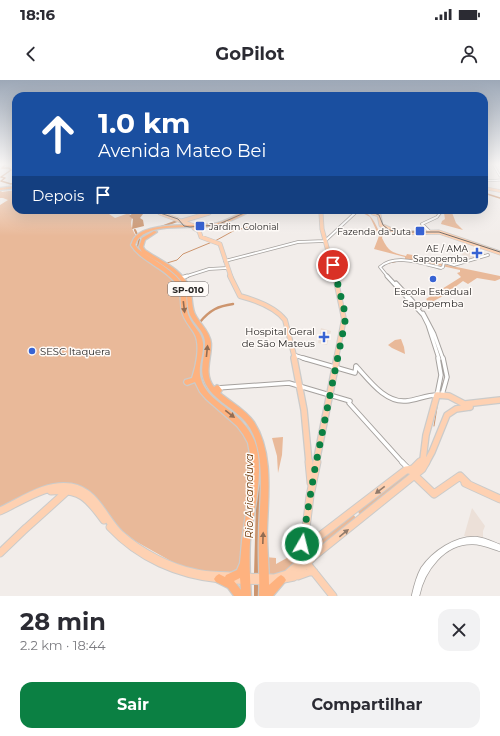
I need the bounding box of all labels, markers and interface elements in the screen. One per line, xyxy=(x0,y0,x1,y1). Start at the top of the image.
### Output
text: 18:16 xyxy=(20,5,55,24)
icon: back xyxy=(20,43,42,65)
text: GoPilot xyxy=(215,43,285,65)
icon: person xyxy=(458,43,480,65)
text: 1.0 km xyxy=(98,106,191,140)
icon: ahead xyxy=(32,108,84,160)
text: Avenida Mateo Bei xyxy=(98,140,266,162)
icon: arrive xyxy=(92,184,114,206)
text: Depois xyxy=(32,186,84,205)
marker: Jardim Colonial xyxy=(194,220,206,232)
place label: Jardim Colonial xyxy=(208,221,279,232)
marker: Fazenda da Juta xyxy=(414,225,426,237)
place label: Fazenda da Juta xyxy=(337,226,411,237)
place label: AE / AMA Sapopemba xyxy=(413,243,469,264)
marker: AE / AMA Sapopemba xyxy=(471,247,483,259)
pin xyxy=(316,248,350,282)
icon: arrive xyxy=(322,254,344,276)
marker: Escola Estadual Sapopemba xyxy=(428,274,438,284)
road number: SP-010 xyxy=(168,282,208,296)
place label: Escola Estadual Sapopemba xyxy=(394,285,472,310)
one-way arrow xyxy=(181,301,187,313)
place label: Hospital Geral de São Mateus xyxy=(242,325,315,350)
marker: Hospital Geral de São Mateus xyxy=(318,331,330,343)
place label: SESC Itaquera xyxy=(40,345,111,358)
one-way arrow xyxy=(204,345,210,357)
marker: SESC Itaquera xyxy=(27,346,37,356)
one-way arrow xyxy=(225,410,236,419)
water label: Rio Aricanduva xyxy=(242,454,256,538)
one-way arrow xyxy=(375,485,386,494)
position arrow xyxy=(281,523,323,565)
one-way arrow xyxy=(338,528,349,537)
one-way arrow xyxy=(260,531,266,544)
text: 28 min xyxy=(20,607,106,636)
button: close xyxy=(438,609,480,651)
text: 2.2 km · 18:44 xyxy=(20,637,106,653)
button: Sair xyxy=(20,682,246,728)
button: Compartilhar xyxy=(254,682,480,728)

